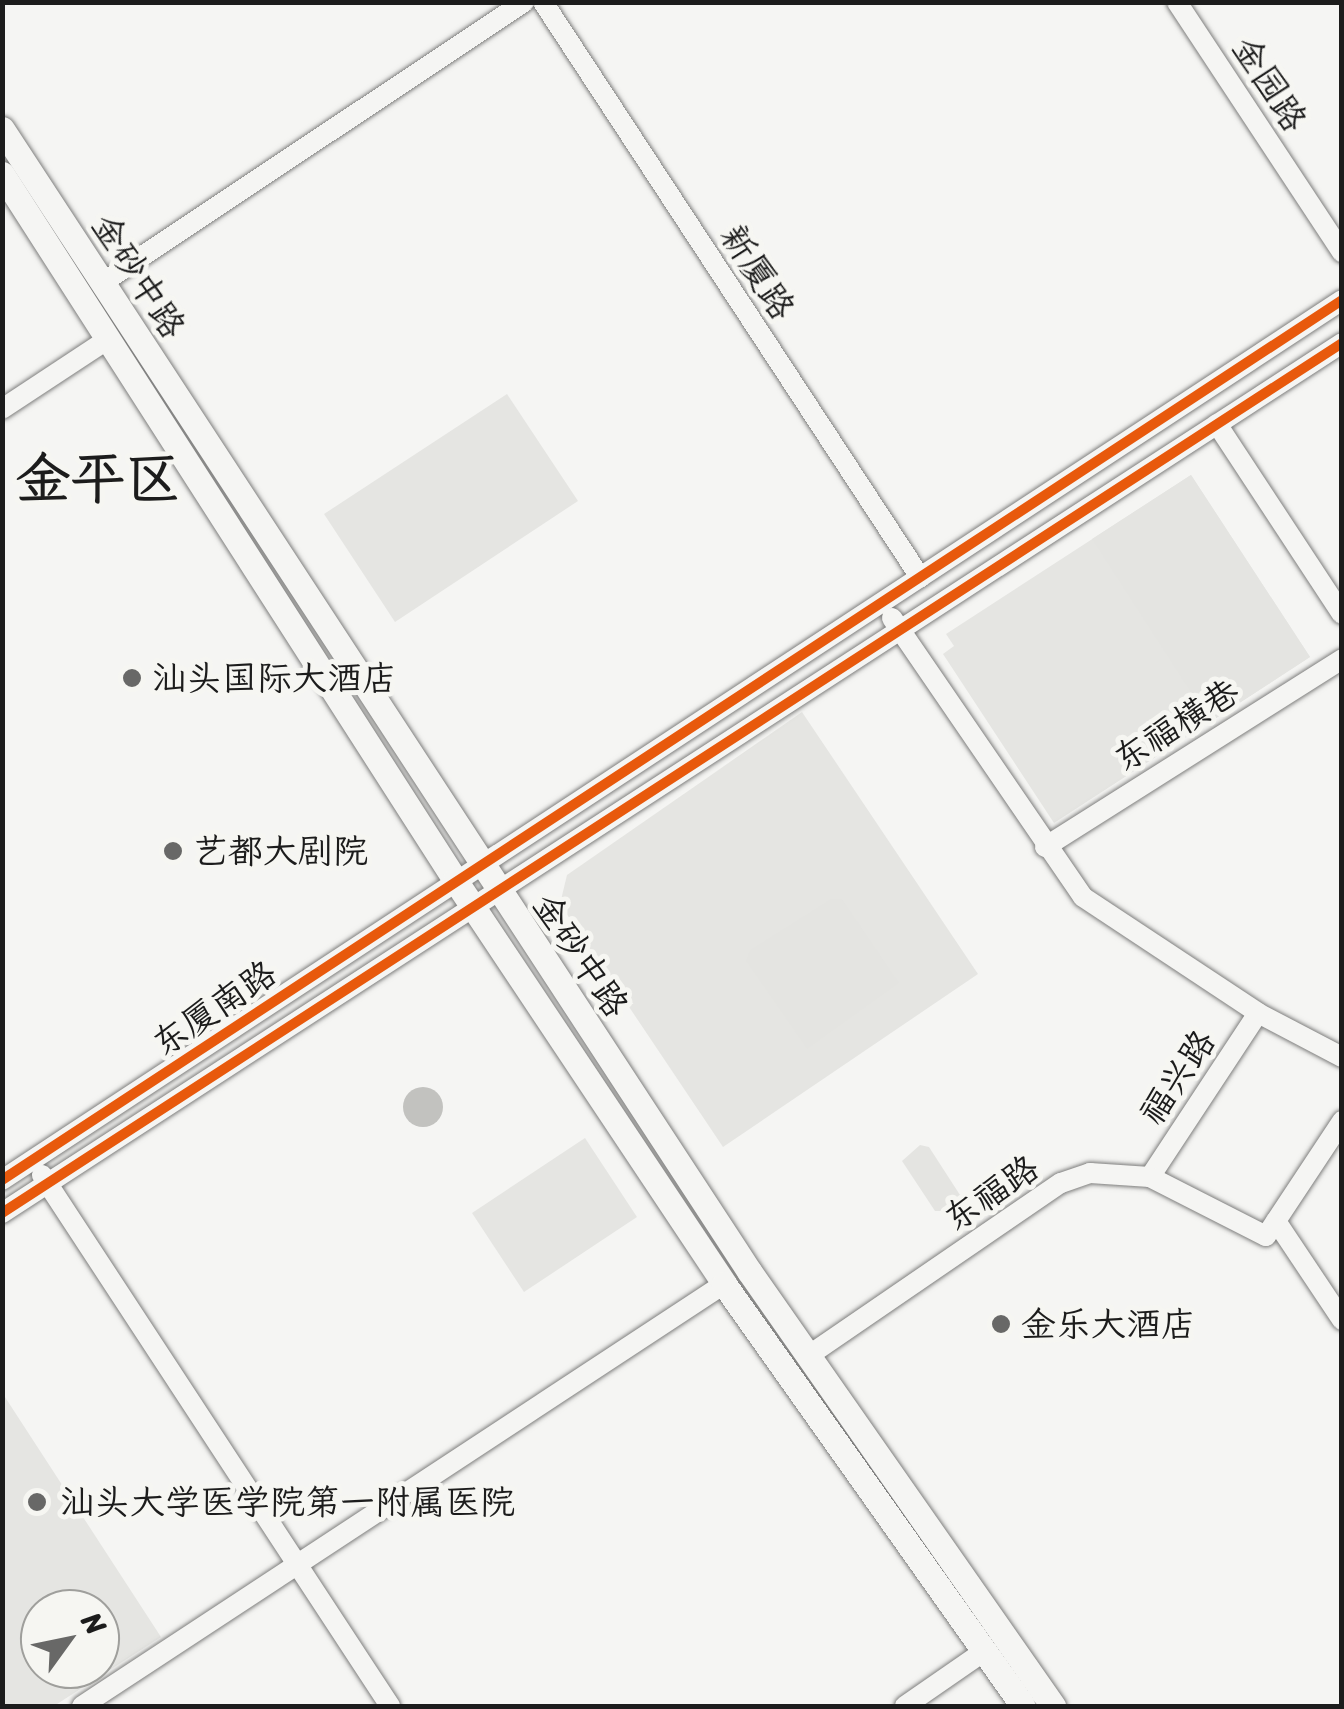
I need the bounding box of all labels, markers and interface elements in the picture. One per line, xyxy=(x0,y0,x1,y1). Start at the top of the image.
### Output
street label: 金园路 xyxy=(1224,29,1316,139)
street label: 金砂中路 xyxy=(83,206,195,346)
street label: 新厦路 xyxy=(712,217,804,327)
district label: 金平区 xyxy=(16,446,180,512)
place label: 汕头国际大酒店 xyxy=(152,657,397,699)
marker: 汕头国际大酒店 xyxy=(121,667,143,689)
street label: 东福横巷 xyxy=(1106,670,1246,780)
place label: 艺都大剧院 xyxy=(193,830,368,872)
marker: 艺都大剧院 xyxy=(162,840,184,862)
street label: 金砂中路 xyxy=(524,885,638,1025)
street label: 东厦南路 xyxy=(144,951,284,1065)
street label: 福兴路 xyxy=(1130,1022,1224,1132)
street label: 东福路 xyxy=(936,1146,1046,1240)
place label: 金乐大酒店 xyxy=(1021,1303,1196,1345)
marker: 金乐大酒店 xyxy=(990,1313,1012,1335)
place label: 汕头大学医学院第一附属医院 xyxy=(60,1481,515,1523)
marker: 汕头大学医学院第一附属医院 xyxy=(24,1489,50,1515)
north arrow xyxy=(20,1589,120,1689)
text: N xyxy=(68,1602,120,1645)

